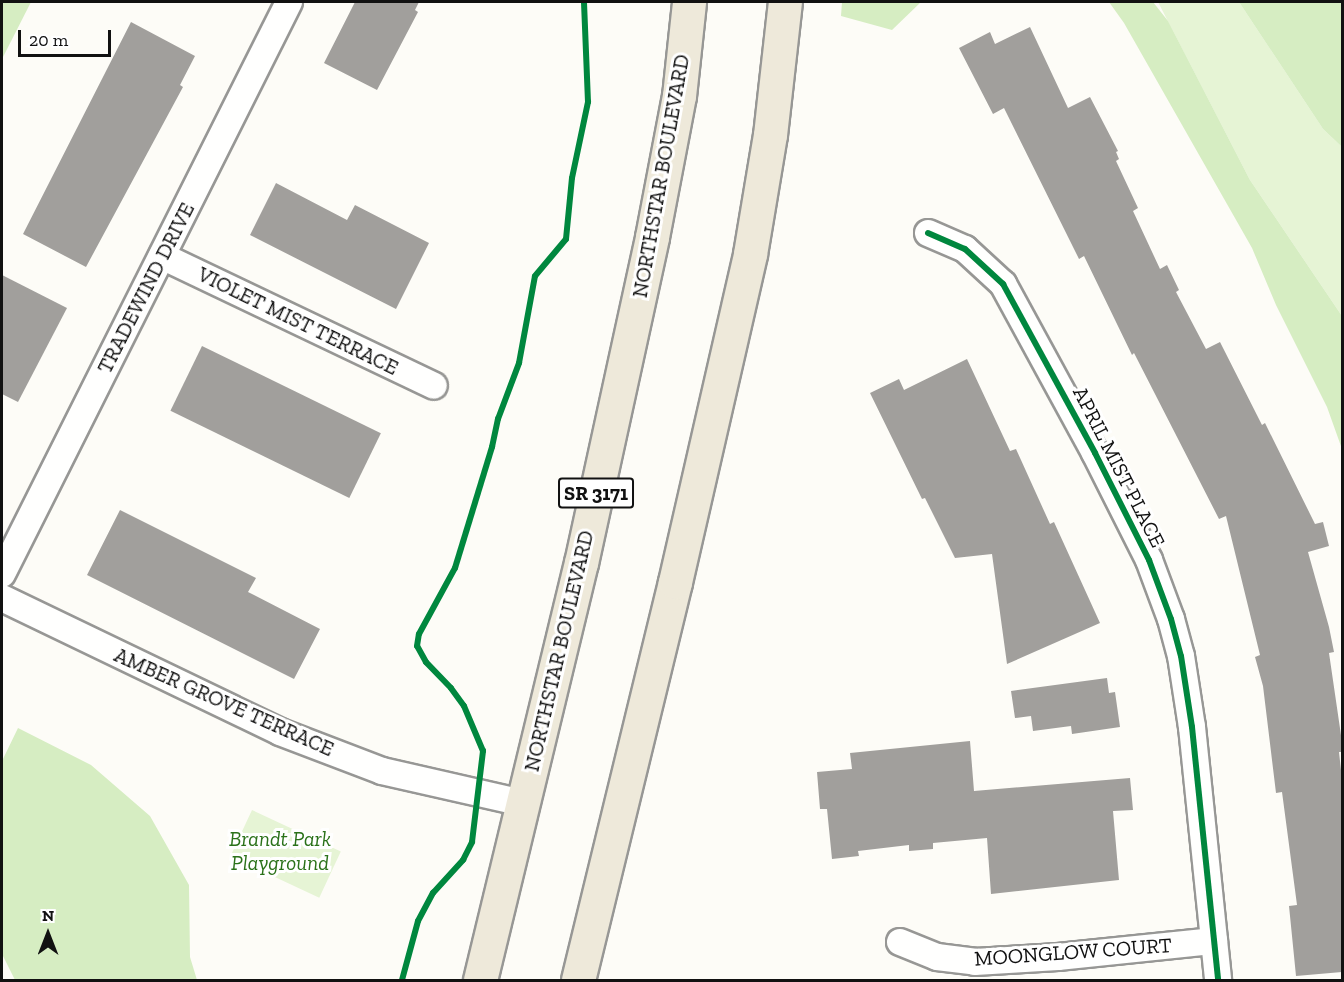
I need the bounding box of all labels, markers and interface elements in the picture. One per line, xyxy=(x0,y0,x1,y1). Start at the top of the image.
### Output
scale bar xyxy=(21,18,114,56)
text: 20 m xyxy=(29,29,68,51)
street label: NORTHSTAR BOULEVARD xyxy=(627,52,695,300)
street label: TRADEWIND DRIVE xyxy=(92,198,200,378)
street label: VIOLET MIST TERRACE xyxy=(193,261,403,381)
street label: APRIL MIST PLACE xyxy=(1067,382,1171,552)
road number: SR 3171 xyxy=(557,476,635,510)
street label: NORTHSTAR BOULEVARD xyxy=(519,528,599,774)
street label: AMBER GROVE TERRACE xyxy=(110,642,338,762)
park label: Brandt Park Playground xyxy=(229,826,331,876)
north arrow xyxy=(18,904,78,964)
text: N xyxy=(42,906,54,925)
street label: MOONGLOW COURT xyxy=(973,933,1173,971)

